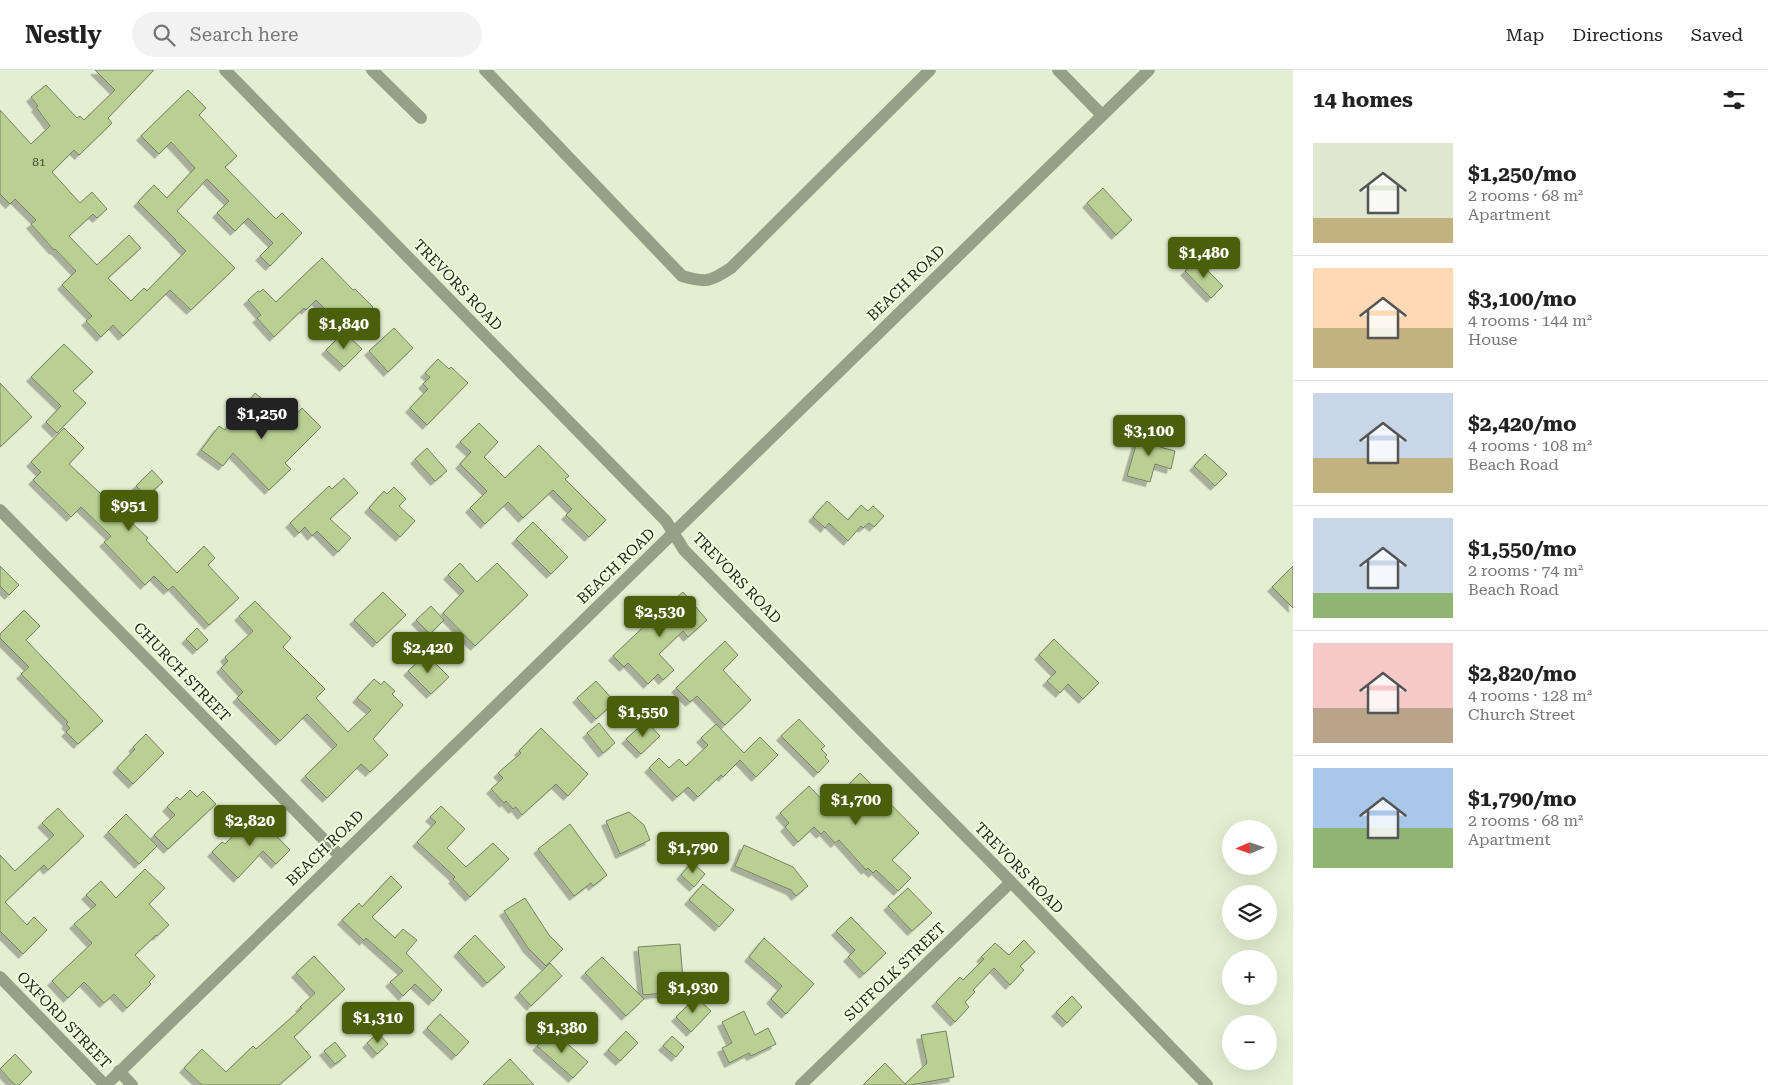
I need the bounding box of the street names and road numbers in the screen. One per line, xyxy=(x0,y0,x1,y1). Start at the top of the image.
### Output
street label: TREVORS ROAD xyxy=(410,236,506,334)
street label: BEACH ROAD xyxy=(863,241,949,325)
street label: BEACH ROAD xyxy=(573,524,659,608)
street label: TREVORS ROAD xyxy=(689,529,785,627)
street label: CHURCH STREET xyxy=(130,618,234,726)
street label: BEACH ROAD xyxy=(282,806,368,890)
street label: TREVORS ROAD xyxy=(971,819,1067,917)
street label: SUFFOLK STREET xyxy=(841,919,949,1025)
street label: OXFORD STREET xyxy=(13,968,115,1072)

